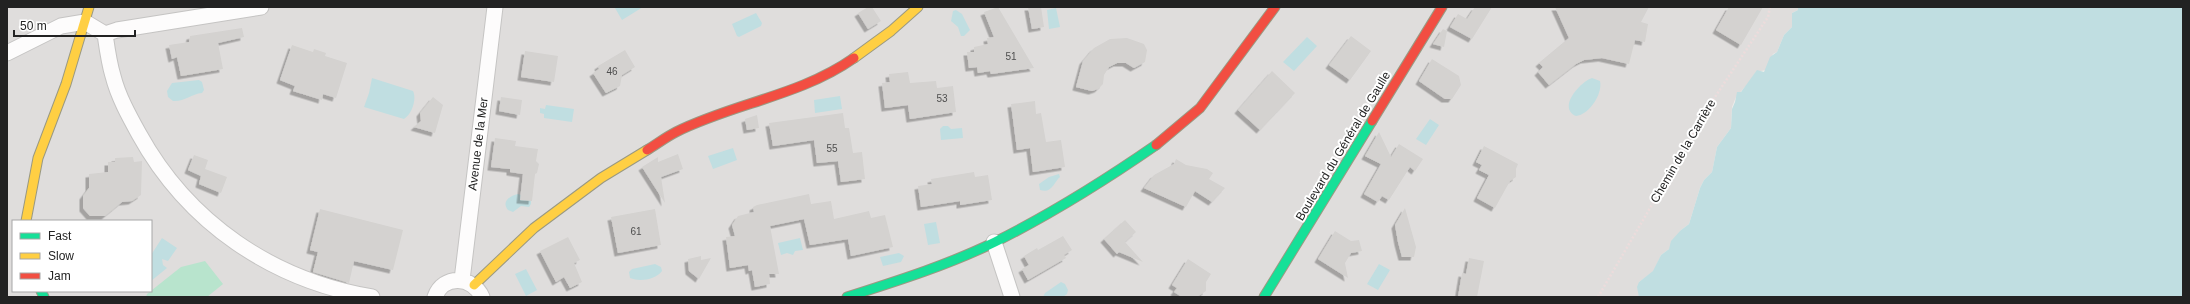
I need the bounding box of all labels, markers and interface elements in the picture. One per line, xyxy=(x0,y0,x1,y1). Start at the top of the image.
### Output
scale bar xyxy=(14,12,135,38)
text: 50 m xyxy=(20,19,47,33)
house number: 51 xyxy=(1005,51,1017,62)
house number: 46 xyxy=(606,66,618,77)
street label: Boulevard du Général de Gaulle xyxy=(1293,69,1393,223)
house number: 53 xyxy=(936,93,948,104)
street label: Chemin de la Carrière xyxy=(1648,96,1719,205)
street label: Avenue de la Mer xyxy=(465,97,491,191)
house number: 55 xyxy=(826,143,838,154)
legend xyxy=(12,220,152,292)
house number: 61 xyxy=(630,226,642,237)
text: Fast xyxy=(48,229,72,243)
text: Slow xyxy=(48,249,74,263)
text: Jam xyxy=(48,269,71,283)

